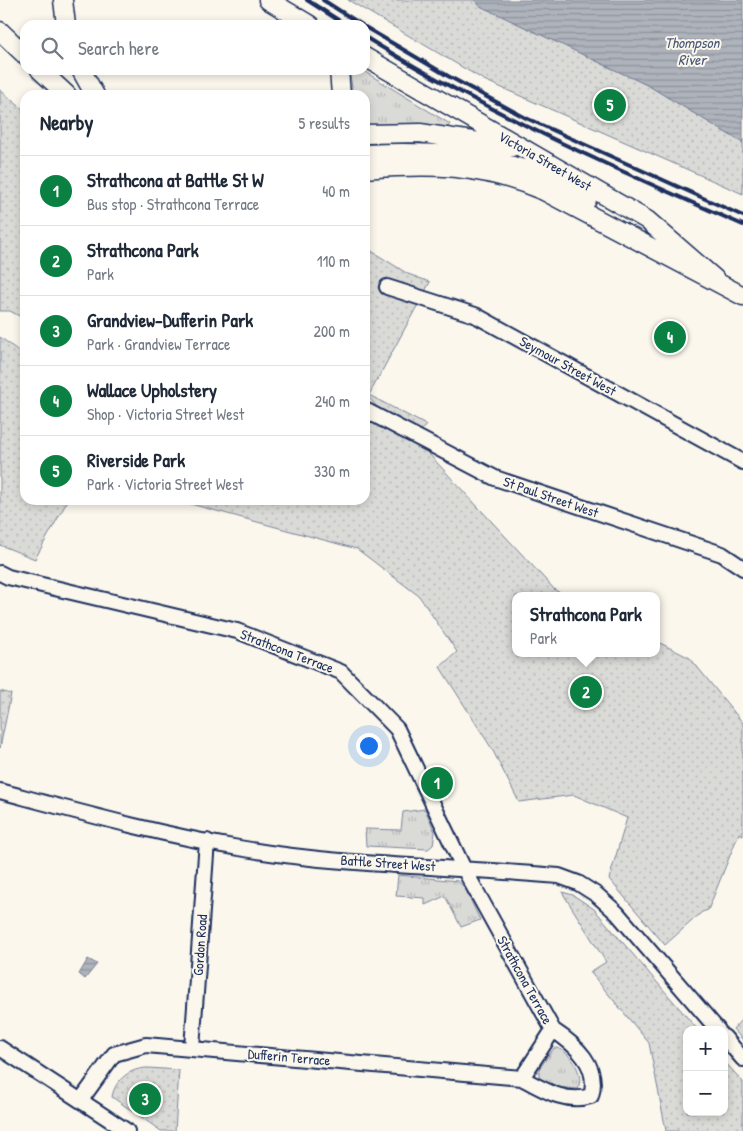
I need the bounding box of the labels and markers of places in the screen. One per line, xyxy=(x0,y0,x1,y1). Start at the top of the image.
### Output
pin: 5 xyxy=(594,86,626,124)
pin: 4 xyxy=(654,318,686,356)
pin: 2 xyxy=(570,673,602,711)
pin: 1 xyxy=(421,764,453,802)
pin: 3 xyxy=(129,1080,161,1118)

